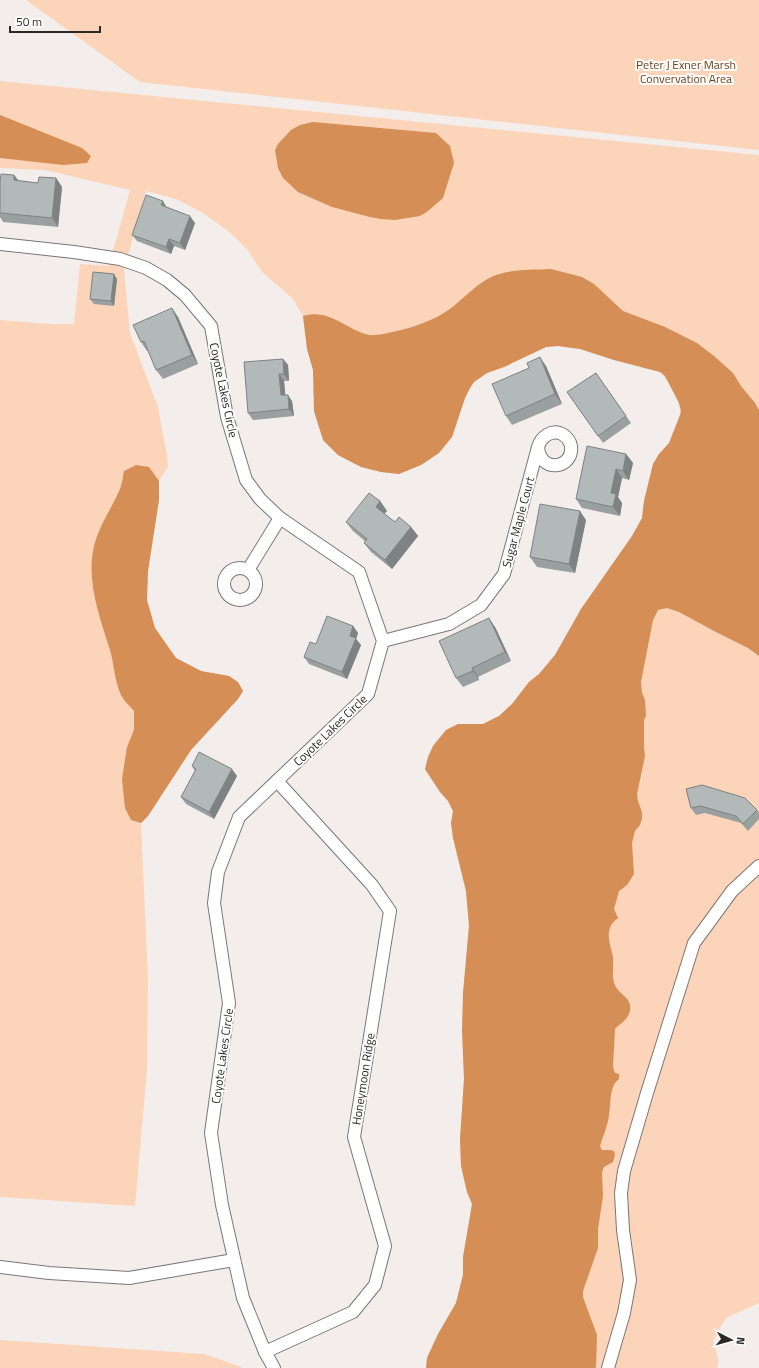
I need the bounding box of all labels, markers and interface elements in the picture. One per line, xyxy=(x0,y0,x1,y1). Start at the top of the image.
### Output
scale bar xyxy=(10,8,100,34)
text: 50 m xyxy=(16,12,42,31)
park label: Peter J Exner Marsh Convervation Area xyxy=(636,55,736,88)
street label: Coyote Lakes Circle xyxy=(205,341,243,439)
street label: Sugar Maple Court xyxy=(497,474,539,569)
street label: Coyote Lakes Circle xyxy=(289,690,371,770)
street label: Coyote Lakes Circle xyxy=(206,1007,238,1105)
street label: Honeymoon Ridge xyxy=(346,1032,380,1126)
north arrow xyxy=(711,1320,751,1360)
text: N xyxy=(733,1336,749,1346)

